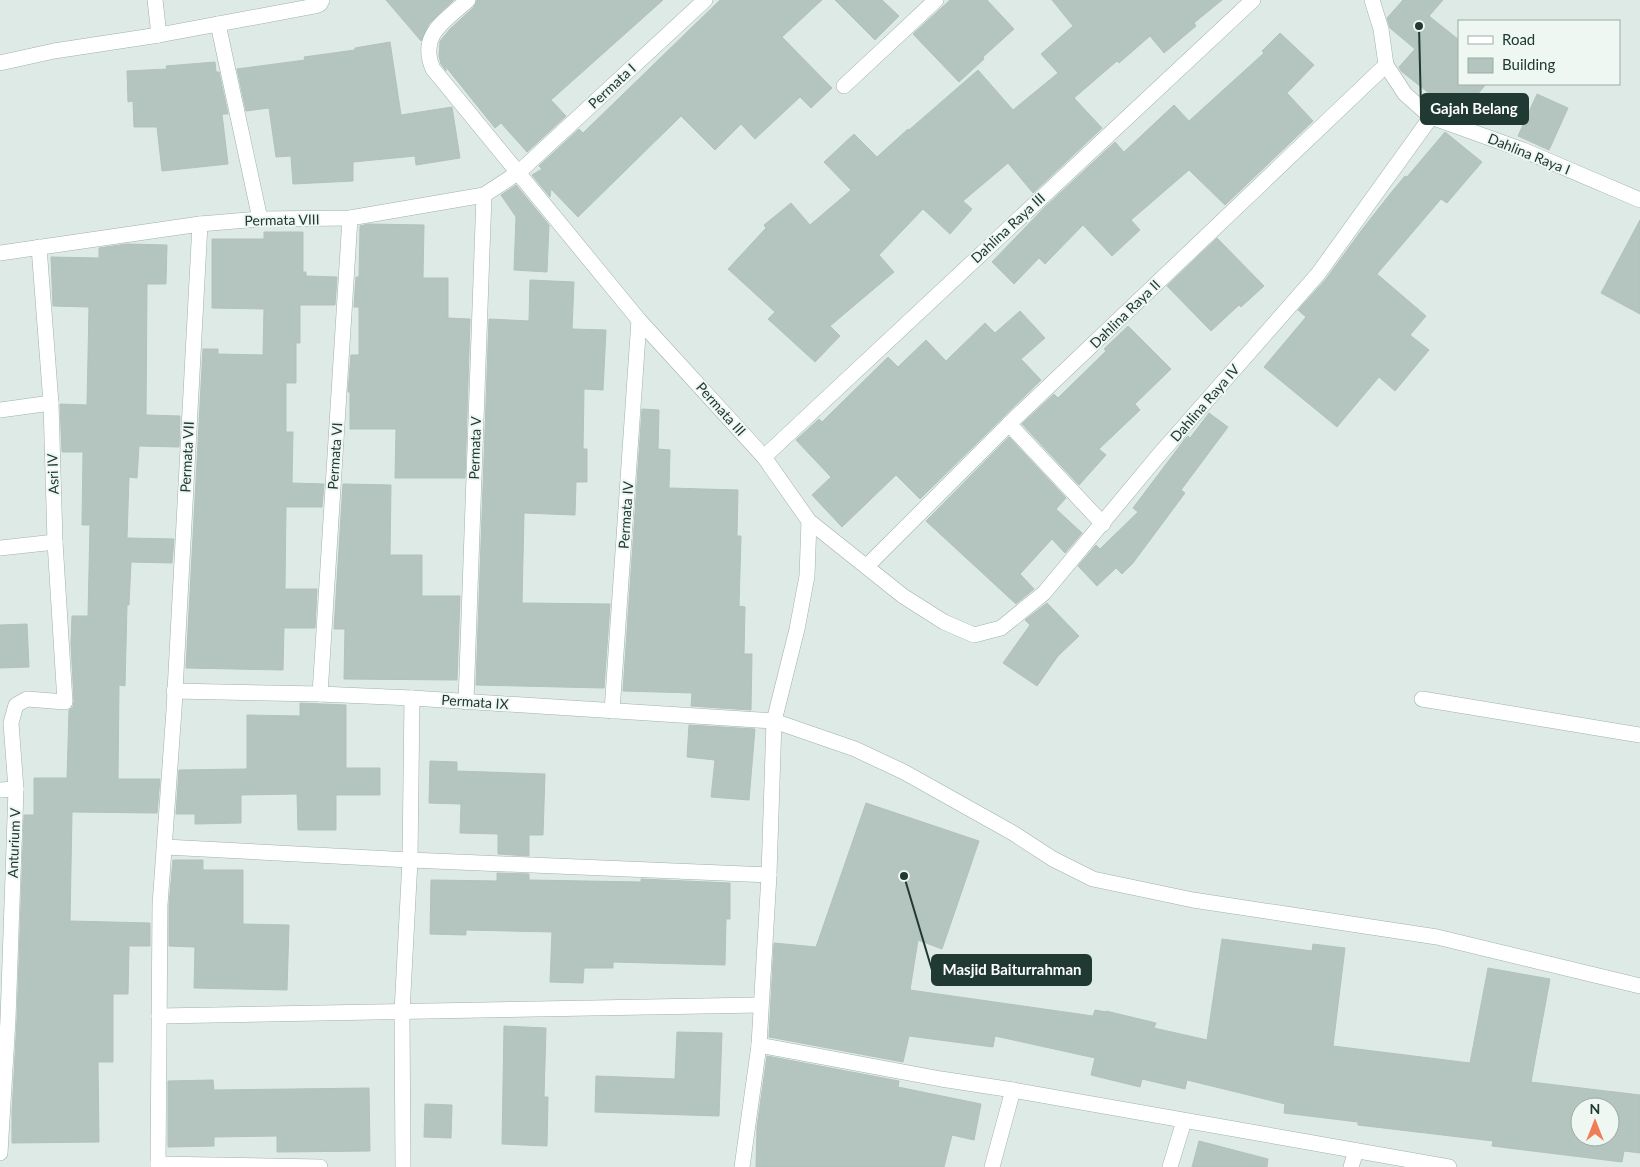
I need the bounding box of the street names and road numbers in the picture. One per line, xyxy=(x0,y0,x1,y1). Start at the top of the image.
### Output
street label: Permata I xyxy=(585,60,639,112)
street label: Dahlina Raya I xyxy=(1486,129,1573,178)
street label: Dahlina Raya III xyxy=(967,189,1048,266)
street label: Permata VIII xyxy=(244,210,320,229)
street label: Dahlina Raya II xyxy=(1086,276,1163,351)
street label: Dahlina Raya IV xyxy=(1166,360,1243,445)
street label: Permata III xyxy=(693,378,750,439)
street label: Permata V xyxy=(465,415,484,480)
street label: Permata VII xyxy=(176,421,197,493)
street label: Permata VI xyxy=(324,422,345,490)
street label: Asri IV xyxy=(43,453,62,495)
street label: Permata IV xyxy=(615,480,636,549)
street label: Permata IX xyxy=(441,691,509,712)
street label: Anturium V xyxy=(4,807,23,878)

